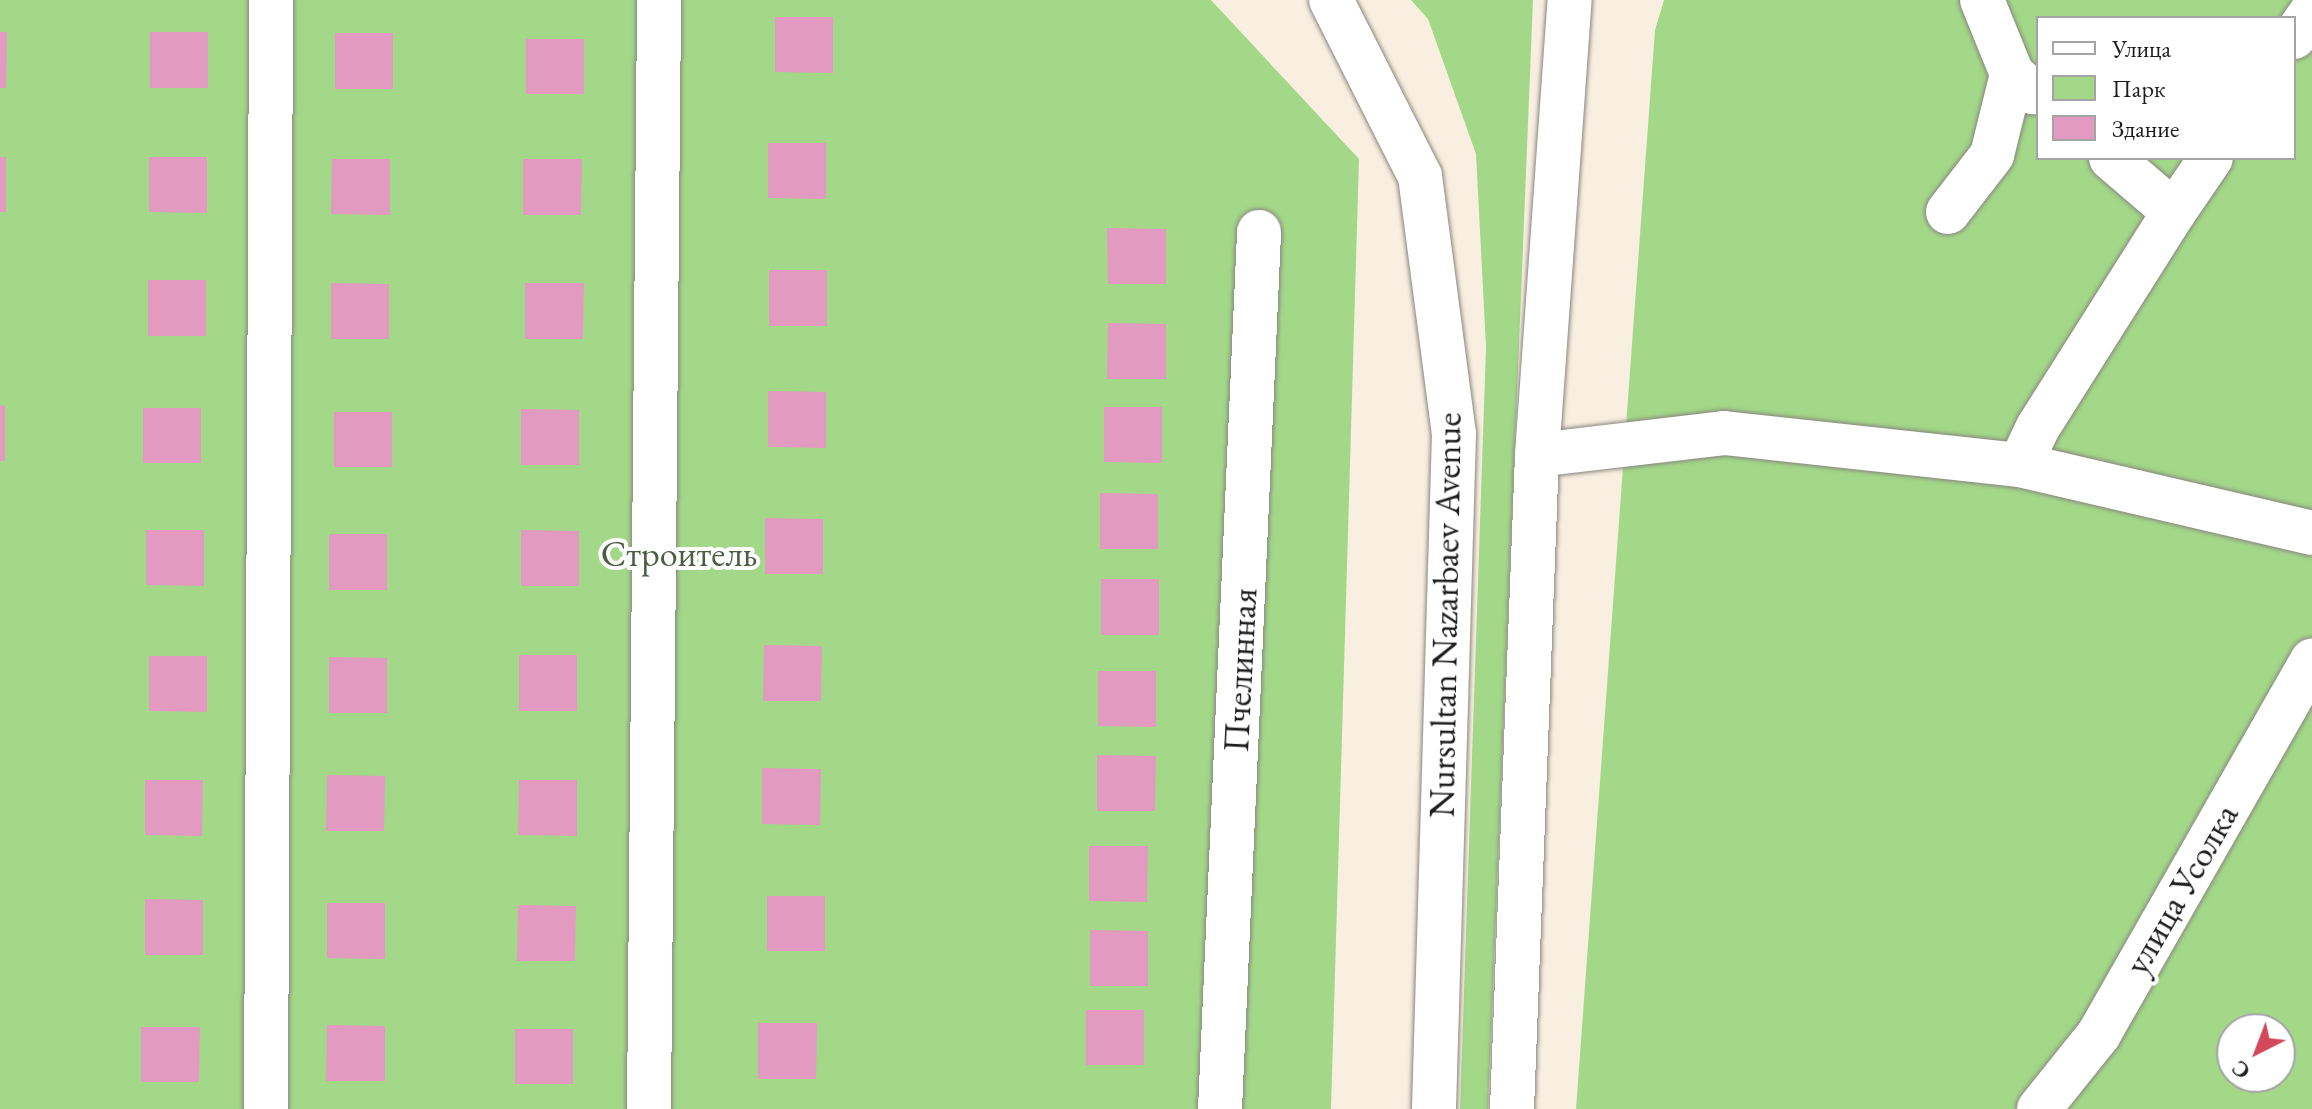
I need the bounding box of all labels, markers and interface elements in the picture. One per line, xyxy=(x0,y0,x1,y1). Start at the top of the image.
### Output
legend xyxy=(2036,16,2296,160)
text: Улица xyxy=(2112,33,2171,64)
text: Парк xyxy=(2112,73,2165,104)
text: Здание xyxy=(2112,113,2179,144)
street label: Nursultan Nazarbaev Avenue xyxy=(1420,412,1470,818)
park label: Строитель xyxy=(601,532,757,576)
street label: Пчелинная xyxy=(1214,587,1266,753)
street label: улица Усолка xyxy=(2115,796,2247,982)
north arrow xyxy=(2216,1013,2296,1093)
text: С xyxy=(2225,1054,2256,1086)

